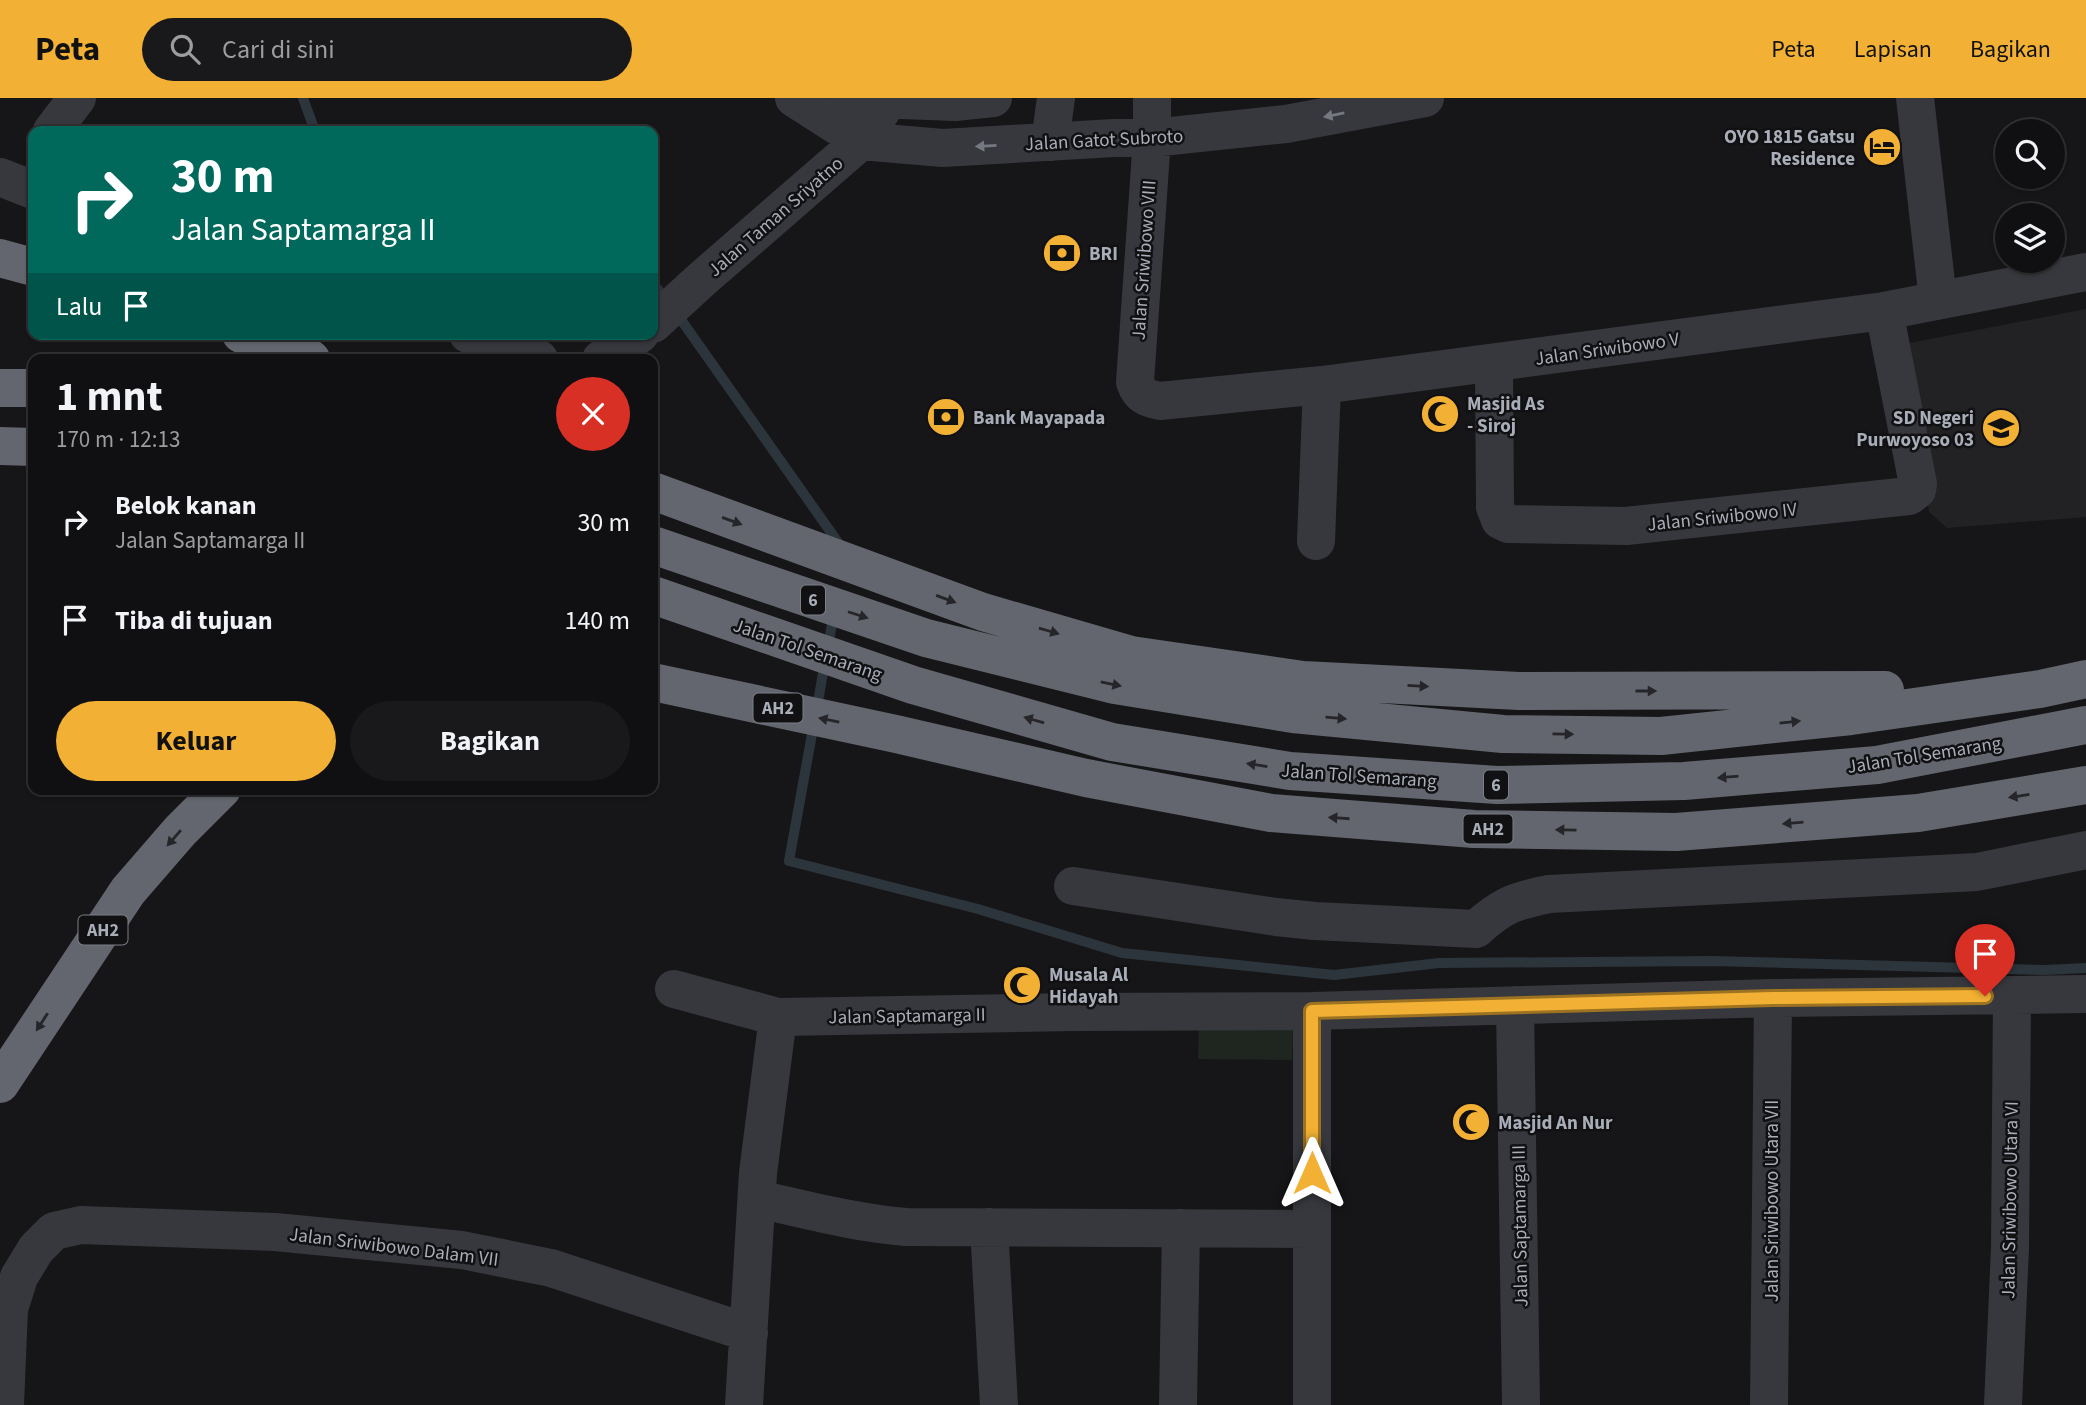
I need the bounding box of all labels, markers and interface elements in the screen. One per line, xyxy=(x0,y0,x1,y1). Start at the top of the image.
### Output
search box xyxy=(142,18,632,81)
text: Peta xyxy=(35,26,100,73)
icon: search xyxy=(166,30,204,68)
text: Cari di sini xyxy=(222,31,335,68)
text: Peta xyxy=(1771,32,1816,67)
text: Lapisan xyxy=(1854,32,1932,67)
text: Bagikan xyxy=(1970,32,2051,67)
one-way arrow xyxy=(1323,110,1345,121)
map controls xyxy=(1995,119,2065,273)
button: search xyxy=(1995,119,2065,189)
street label: Jalan Gatot Subroto xyxy=(1024,123,1184,158)
place label: OYO 1815 Gatsu Residence xyxy=(1724,124,1855,173)
hotel icon: OYO 1815 Gatsu Residence xyxy=(1861,126,1903,168)
one-way arrow xyxy=(975,141,997,152)
text: 30 m xyxy=(171,142,275,212)
street label: Jalan Taman Sriyatno xyxy=(702,151,850,284)
icon: right xyxy=(56,154,147,245)
street label: Jalan Sriwibowo VIII xyxy=(1125,179,1164,341)
button: layers xyxy=(1995,203,2065,273)
text: Jalan Saptamarga II xyxy=(171,207,436,253)
bank icon: BRI xyxy=(1041,232,1083,274)
place label: BRI xyxy=(1089,241,1118,268)
icon: arrive xyxy=(117,287,155,325)
text: Lalu xyxy=(56,288,103,325)
street label: Jalan Sriwibowo V xyxy=(1533,326,1681,373)
text: 1 mnt xyxy=(56,367,163,427)
button: close xyxy=(556,377,630,451)
place label: Masjid As - Siroj xyxy=(1467,391,1545,440)
mosque icon: Masjid As - Siroj xyxy=(1419,393,1461,435)
bank icon: Bank Mayapada xyxy=(925,396,967,438)
place label: Bank Mayapada xyxy=(973,405,1105,432)
place label: SD Negeri Purwoyoso 03 xyxy=(1856,405,1974,454)
school or university icon: SD Negeri Purwoyoso 03 xyxy=(1980,407,2022,449)
text: 170 m · 12:13 xyxy=(56,423,180,456)
text: Belok kanan xyxy=(115,487,257,524)
street label: Jalan Sriwibowo IV xyxy=(1646,496,1798,539)
icon: right xyxy=(56,503,94,541)
text: 30 m xyxy=(577,504,630,541)
one-way arrow xyxy=(722,516,743,527)
text: Jalan Saptamarga II xyxy=(115,524,305,557)
road number: 6 xyxy=(801,586,825,614)
one-way arrow xyxy=(936,594,957,605)
icon: arrive xyxy=(56,601,94,639)
text: Tiba di tujuan xyxy=(115,602,273,639)
text: 140 m xyxy=(564,602,630,639)
one-way arrow xyxy=(847,610,868,621)
street label: Jalan Tol Semarang xyxy=(729,612,886,689)
one-way arrow xyxy=(1039,627,1060,637)
one-way arrow xyxy=(1100,679,1122,690)
one-way arrow xyxy=(1407,680,1429,691)
one-way arrow xyxy=(1635,685,1657,697)
road number: AH2 xyxy=(754,694,802,722)
button: Keluar xyxy=(56,701,336,781)
button: Bagikan xyxy=(350,701,630,781)
one-way arrow xyxy=(1325,713,1347,724)
one-way arrow xyxy=(818,714,840,725)
one-way arrow xyxy=(1023,714,1044,724)
one-way arrow xyxy=(1779,716,1801,727)
one-way arrow xyxy=(1552,729,1574,740)
street label: Jalan Tol Semarang xyxy=(1845,730,2004,781)
street label: Jalan Tol Semarang xyxy=(1280,758,1438,795)
one-way arrow xyxy=(1245,759,1267,770)
road number: 6 xyxy=(1484,770,1508,800)
one-way arrow xyxy=(1717,772,1739,783)
one-way arrow xyxy=(2008,791,2030,802)
one-way arrow xyxy=(1328,812,1350,823)
road number: AH2 xyxy=(1464,814,1512,844)
one-way arrow xyxy=(1782,818,1804,829)
one-way arrow xyxy=(1555,824,1577,836)
one-way arrow xyxy=(167,829,182,846)
road number: AH2 xyxy=(78,916,128,944)
pin xyxy=(1955,924,2015,996)
icon: arrive xyxy=(1966,935,2004,973)
place label: Musala Al Hidayah xyxy=(1049,962,1129,1011)
mosque icon: Musala Al Hidayah xyxy=(1001,964,1043,1006)
street label: Jalan Saptamarga II xyxy=(828,1002,986,1031)
one-way arrow xyxy=(36,1013,49,1032)
street label: Jalan Sriwibowo Utara VII xyxy=(1759,1100,1786,1302)
mosque icon: Masjid An Nur xyxy=(1450,1101,1492,1143)
street label: Jalan Sriwibowo Utara VI xyxy=(1995,1101,2026,1299)
place label: Masjid An Nur xyxy=(1498,1110,1613,1137)
position arrow xyxy=(1275,1136,1349,1210)
street label: Jalan Saptamarga III xyxy=(1506,1145,1535,1307)
street label: Jalan Sriwibowo Dalam VII xyxy=(288,1221,500,1274)

